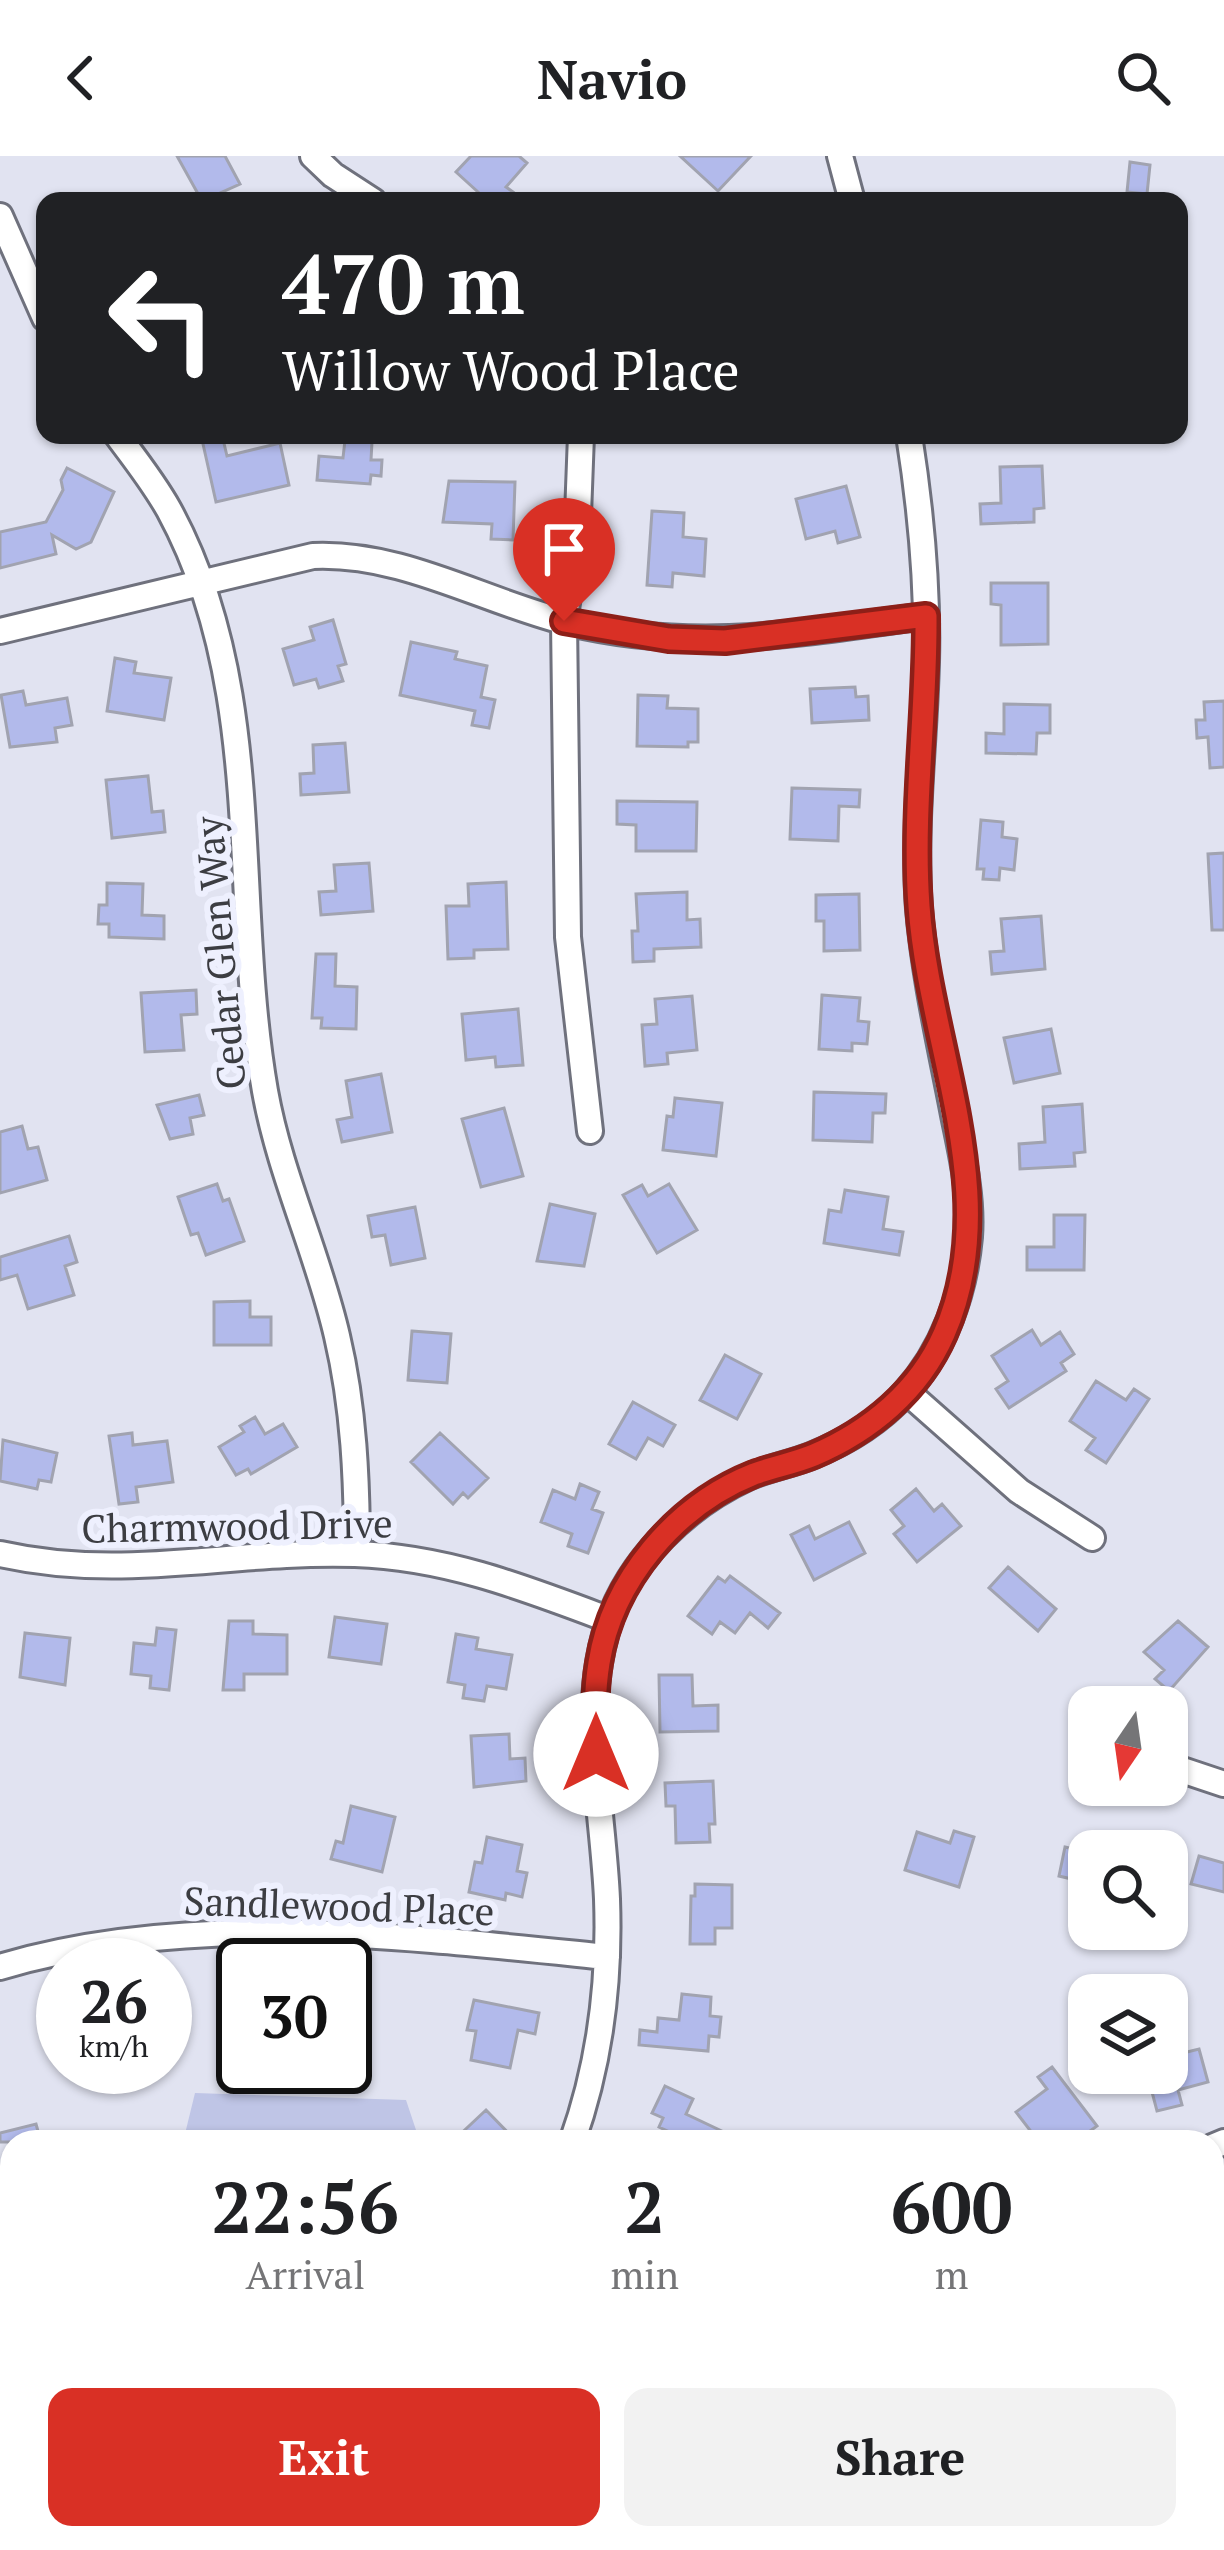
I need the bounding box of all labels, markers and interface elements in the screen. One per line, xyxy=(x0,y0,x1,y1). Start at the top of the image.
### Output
text: Navio xyxy=(537,43,687,114)
icon: back xyxy=(48,45,114,111)
icon: search xyxy=(1110,45,1176,111)
text: 470 m xyxy=(282,227,525,338)
icon: left xyxy=(84,240,240,396)
text: Willow Wood Place xyxy=(282,334,740,405)
pin xyxy=(513,498,615,621)
icon: arrive xyxy=(531,516,597,582)
street label: Cedar Glen Way xyxy=(181,813,257,1092)
street label: Charmwood Drive xyxy=(81,1496,393,1554)
north arrow xyxy=(1068,1686,1188,1806)
map controls xyxy=(1068,1686,1188,2094)
position arrow xyxy=(533,1691,659,1817)
button: search xyxy=(1068,1830,1188,1950)
street label: Sandlewood Place xyxy=(183,1874,495,1936)
speed limit sign: 30 xyxy=(216,1938,372,2094)
text: 26 xyxy=(80,1961,148,2040)
button: layers xyxy=(1068,1974,1188,2094)
text: km/h xyxy=(79,2026,149,2066)
text: 22:56 xyxy=(211,2158,399,2254)
text: 2 xyxy=(624,2158,665,2254)
text: 600 xyxy=(890,2158,1012,2254)
text: Arrival xyxy=(245,2248,365,2300)
text: min xyxy=(610,2248,679,2300)
text: m xyxy=(935,2248,968,2300)
button: Exit xyxy=(48,2388,600,2526)
button: Share xyxy=(624,2388,1176,2526)

